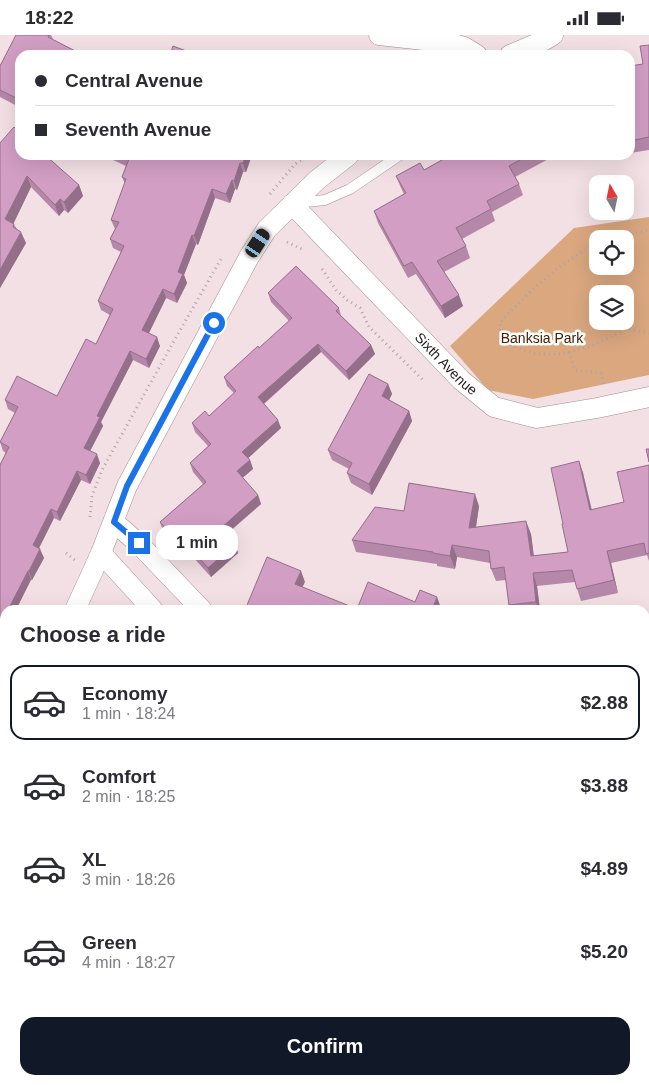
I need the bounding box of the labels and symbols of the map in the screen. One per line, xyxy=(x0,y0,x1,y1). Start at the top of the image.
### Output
north arrow xyxy=(589,175,634,220)
car xyxy=(243,226,272,260)
route start xyxy=(203,312,225,334)
street label: Sixth Avenue xyxy=(412,329,481,398)
park label: Banksia Park xyxy=(501,330,584,346)
callout: 1 min xyxy=(156,525,239,561)
route end xyxy=(128,532,150,554)

